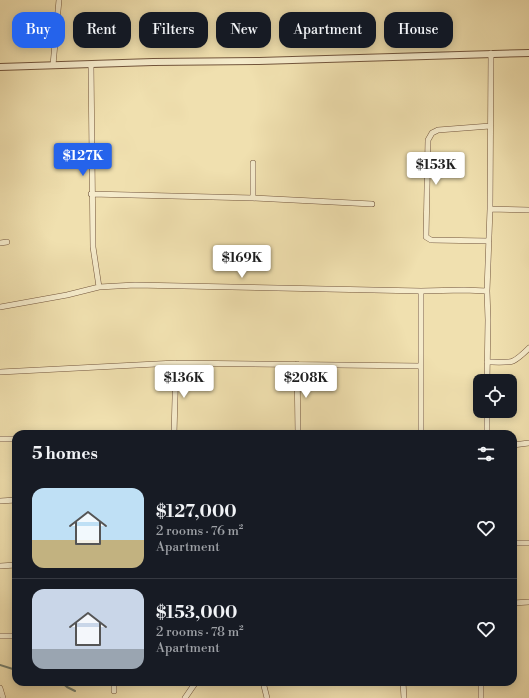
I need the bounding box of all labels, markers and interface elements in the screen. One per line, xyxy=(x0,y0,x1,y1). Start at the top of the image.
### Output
chip: Buy xyxy=(12,12,65,48)
chip: Rent xyxy=(73,12,131,48)
chip: Filters xyxy=(139,12,208,48)
chip: New xyxy=(216,12,271,48)
chip: Apartment xyxy=(279,12,376,48)
chip: House xyxy=(384,12,453,48)
pin: $127K xyxy=(55,143,111,177)
text: $127K xyxy=(63,148,103,164)
pin: $153K xyxy=(408,152,464,186)
text: $153K xyxy=(416,157,456,173)
pin: $169K xyxy=(214,245,270,279)
text: $169K xyxy=(222,250,262,266)
pin: $136K xyxy=(156,365,212,399)
pin: $208K xyxy=(278,365,334,399)
text: $136K xyxy=(164,370,204,386)
text: $208K xyxy=(284,370,328,386)
map controls xyxy=(473,374,517,418)
button: locate xyxy=(473,374,517,418)
text: 5 homes xyxy=(32,443,98,465)
icon: filters xyxy=(475,443,497,465)
text: $127,000 xyxy=(156,501,237,523)
icon: home xyxy=(64,504,112,552)
icon: heart xyxy=(475,517,497,539)
text: 2 rooms · 76 m² xyxy=(156,523,243,539)
text: Apartment xyxy=(156,539,220,555)
text: $153,000 xyxy=(156,602,237,624)
icon: home xyxy=(64,605,112,653)
icon: heart xyxy=(475,618,497,640)
text: 2 rooms · 78 m² xyxy=(156,624,244,640)
text: Apartment xyxy=(156,640,220,656)

